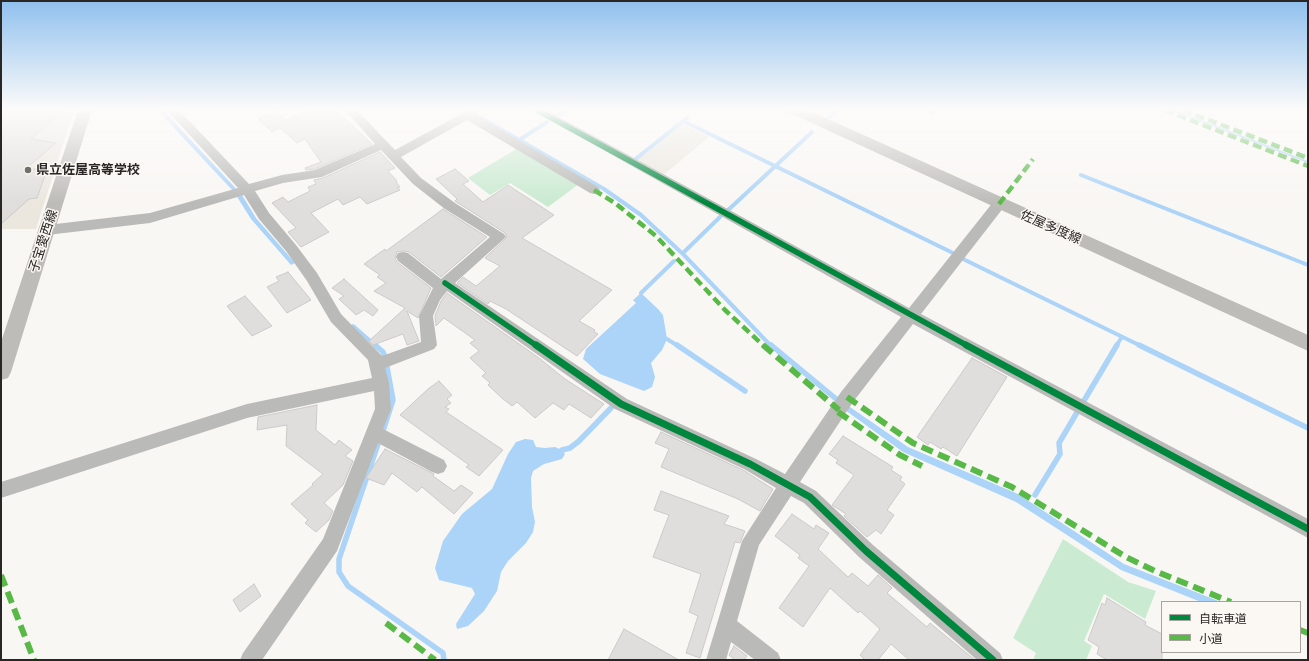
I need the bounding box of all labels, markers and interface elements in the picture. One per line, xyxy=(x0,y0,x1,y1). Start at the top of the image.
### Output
place label: 県立佐屋高等学校 xyxy=(36,162,140,178)
marker: 県立佐屋高等学校 xyxy=(23,165,33,175)
street label: 佐屋多度線 xyxy=(1018,207,1084,247)
street label: 子宝愛西線 xyxy=(26,208,60,274)
legend xyxy=(1161,601,1301,653)
text: 自転車道 xyxy=(1199,612,1247,625)
text: 小道 xyxy=(1199,632,1223,645)

